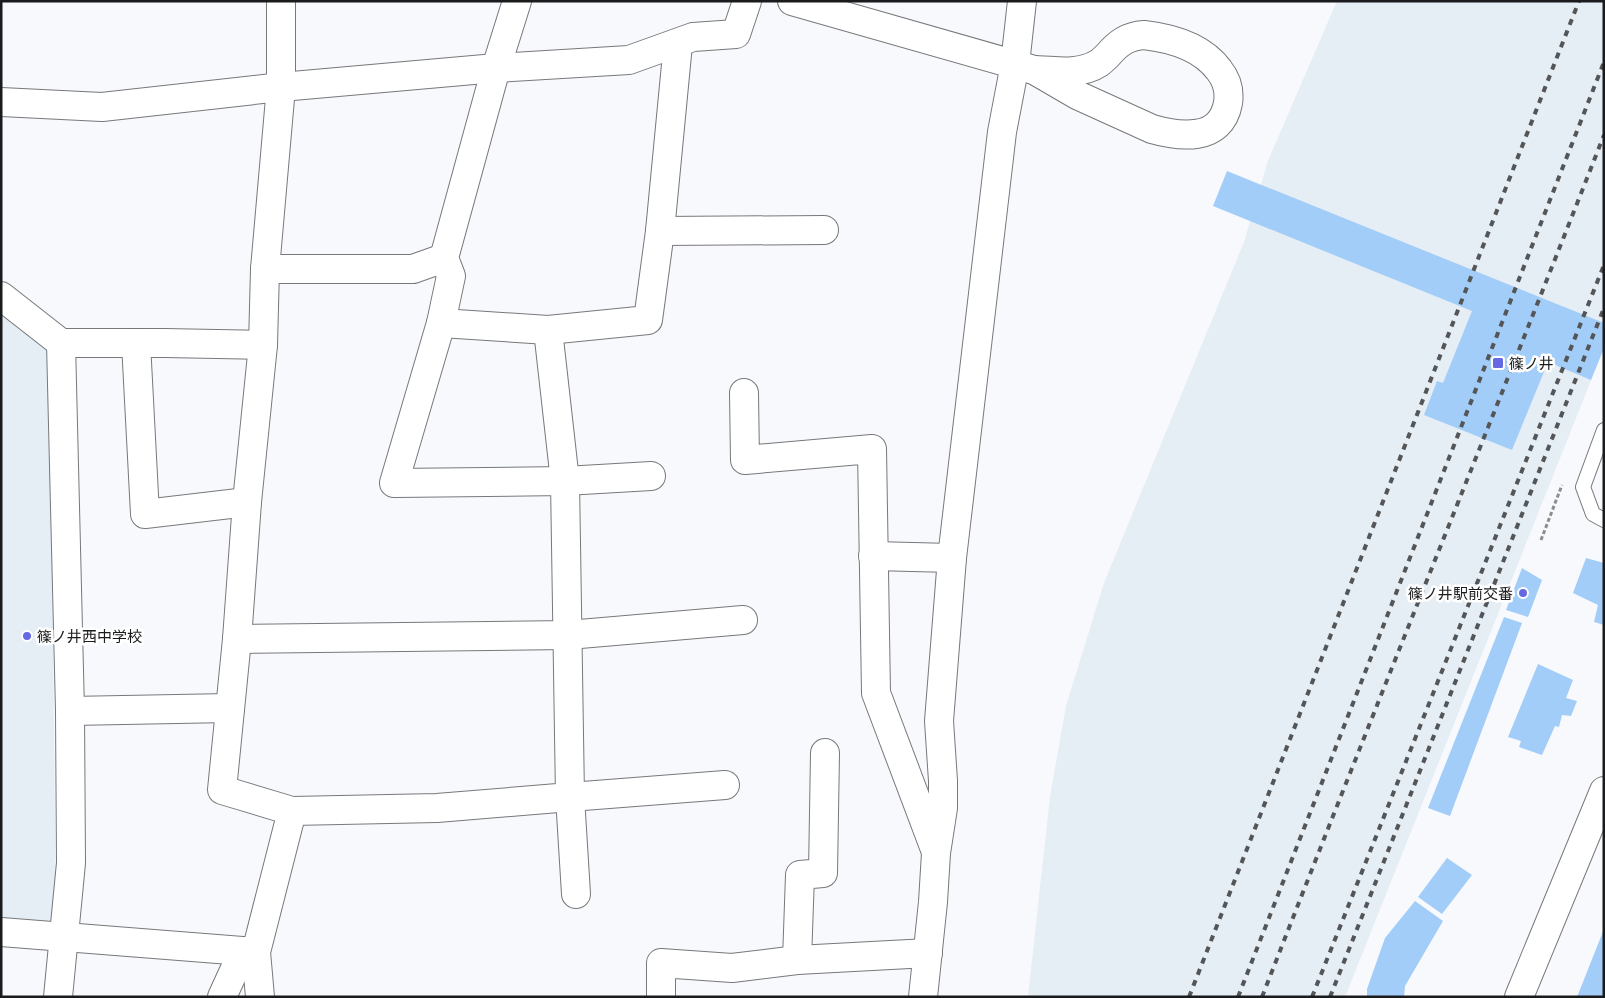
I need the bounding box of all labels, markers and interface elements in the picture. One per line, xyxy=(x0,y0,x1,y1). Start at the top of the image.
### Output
place label: 篠ノ井 xyxy=(1509,355,1554,372)
marker: 篠ノ井 xyxy=(1491,356,1505,370)
place label: 篠ノ井駅前交番 xyxy=(1408,585,1513,602)
marker: 篠ノ井駅前交番 xyxy=(1517,587,1529,599)
place label: 篠ノ井西中学校 xyxy=(37,628,142,645)
marker: 篠ノ井西中学校 xyxy=(21,630,33,642)

